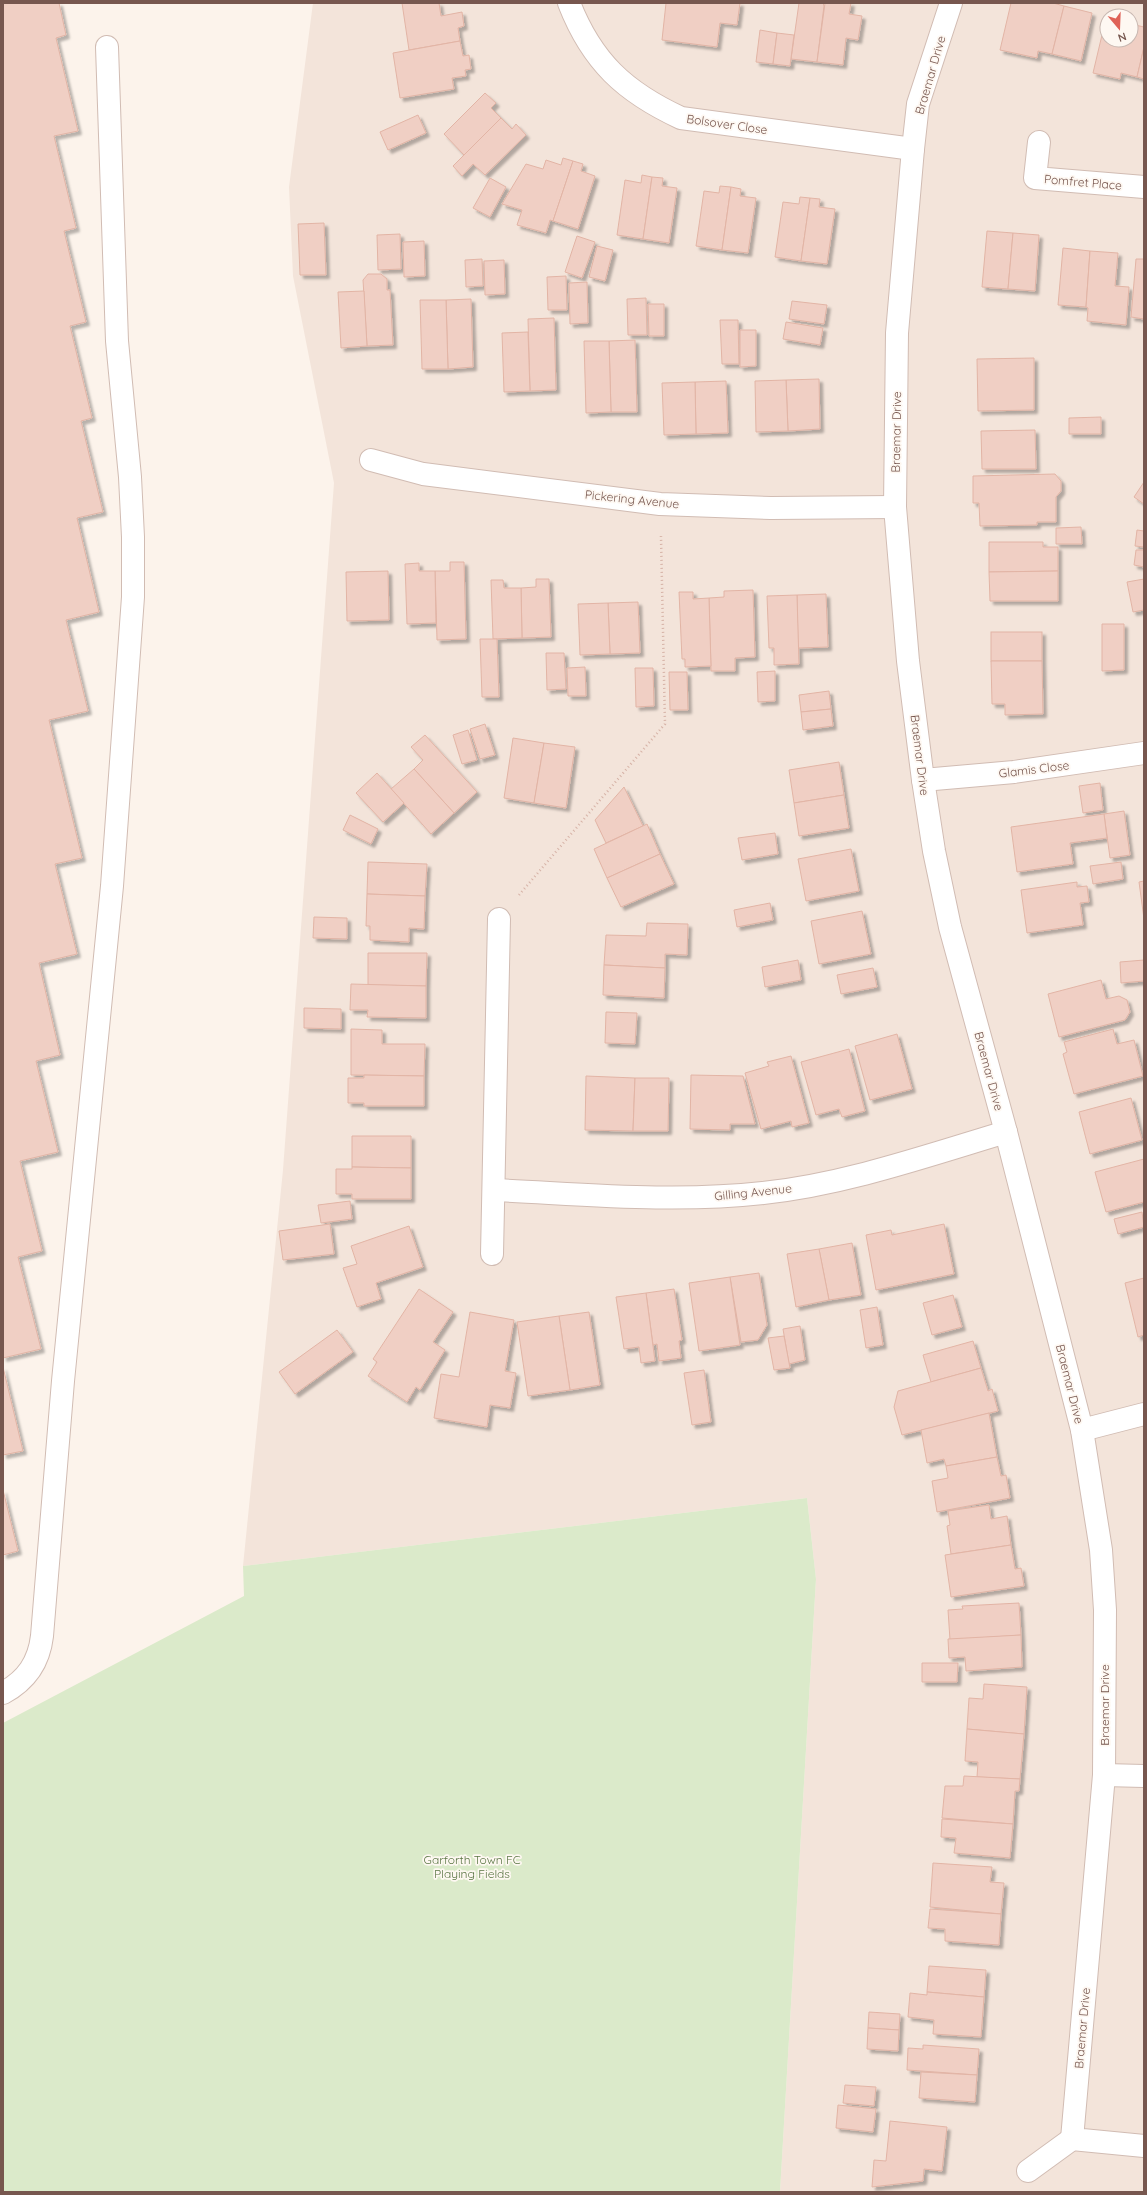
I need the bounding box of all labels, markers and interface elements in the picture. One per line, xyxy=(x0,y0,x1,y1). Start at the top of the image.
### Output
north arrow xyxy=(1099,8,1139,48)
text: N xyxy=(1116,30,1128,45)
street label: Braemar Drive xyxy=(912,34,948,116)
street label: Bolsover Close xyxy=(685,111,769,137)
street label: Pomfret Place xyxy=(1043,171,1123,193)
street label: Braemar Drive xyxy=(888,391,904,473)
street label: Pickering Avenue xyxy=(584,487,680,511)
street label: Braemar Drive xyxy=(908,714,932,796)
street label: Glamis Close xyxy=(998,757,1070,781)
street label: Braemar Drive xyxy=(971,1030,1007,1112)
street label: Gilling Avenue xyxy=(714,1180,793,1204)
street label: Braemar Drive xyxy=(1053,1343,1087,1425)
street label: Braemar Drive xyxy=(1097,1664,1112,1746)
park label: Garforth Town FC Playing Fields xyxy=(423,1852,521,1881)
street label: Braemar Drive xyxy=(1071,1987,1093,2069)

